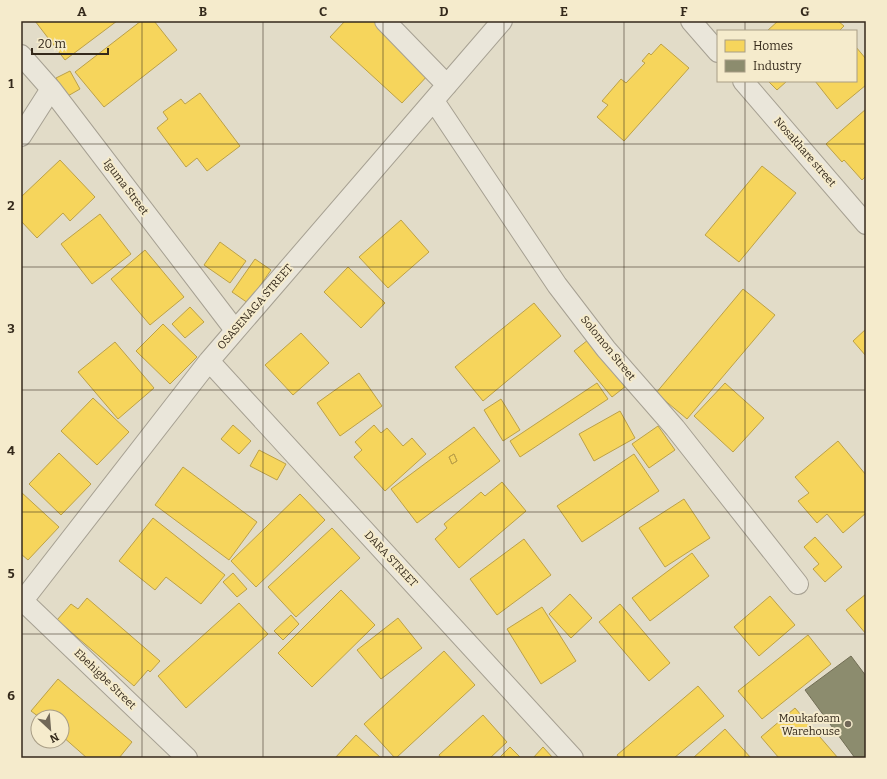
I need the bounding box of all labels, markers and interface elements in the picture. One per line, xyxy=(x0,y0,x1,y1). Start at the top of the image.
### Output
text: A xyxy=(77,4,87,19)
text: B xyxy=(199,4,207,19)
text: C xyxy=(319,4,327,19)
text: D xyxy=(439,4,449,19)
text: E xyxy=(560,4,568,19)
text: F xyxy=(680,4,688,19)
text: G xyxy=(800,4,810,19)
scale bar xyxy=(32,30,108,56)
legend xyxy=(717,30,857,82)
text: 20 m xyxy=(38,37,67,51)
text: Homes xyxy=(753,39,793,53)
text: Industry xyxy=(753,59,802,73)
text: 1 xyxy=(8,76,14,91)
street label: Nosakhare street xyxy=(771,115,839,189)
street label: Iguma Street xyxy=(101,157,151,217)
text: 2 xyxy=(7,198,15,213)
street label: OSASENAGA STREET xyxy=(215,261,296,352)
street label: Solomon Street xyxy=(578,313,638,383)
text: 3 xyxy=(7,321,15,336)
text: 4 xyxy=(7,443,15,458)
street label: DARA STREET xyxy=(362,528,421,590)
text: 5 xyxy=(7,566,15,581)
street label: Ebehigbe Street xyxy=(71,646,139,712)
text: 6 xyxy=(7,688,15,703)
north arrow xyxy=(30,709,70,749)
place label: Moukafoam Warehouse xyxy=(779,712,840,738)
marker: Moukafoam Warehouse xyxy=(843,719,853,729)
text: N xyxy=(47,730,61,745)

